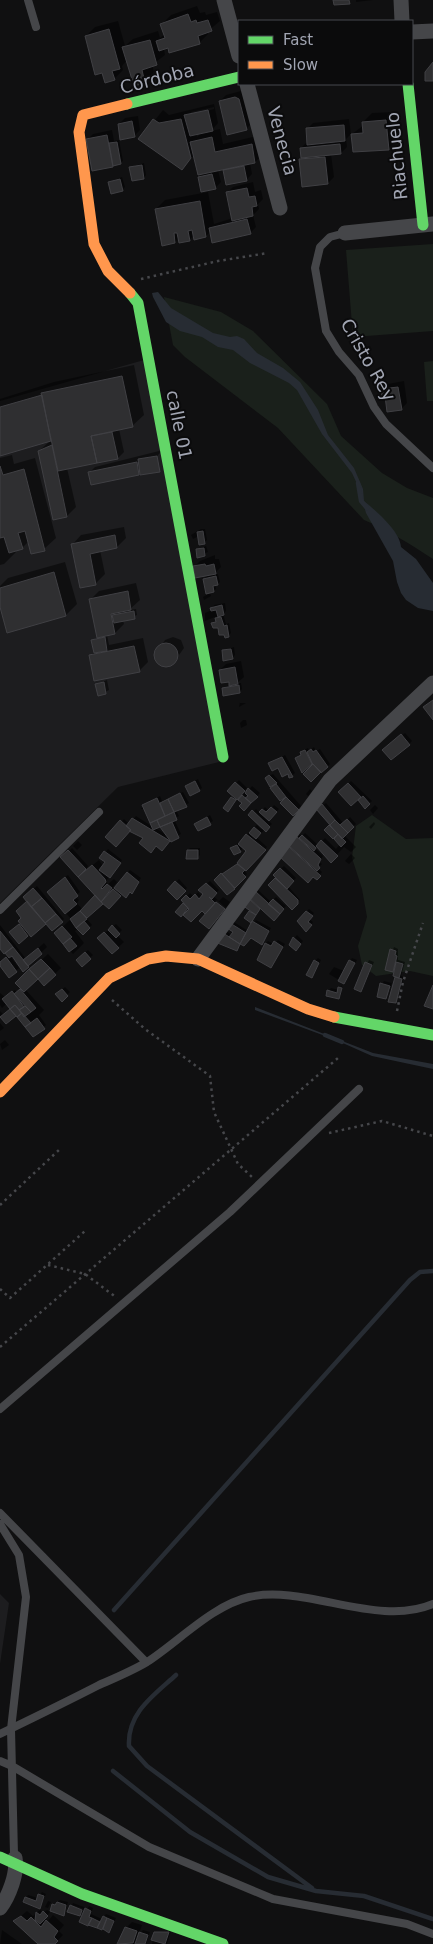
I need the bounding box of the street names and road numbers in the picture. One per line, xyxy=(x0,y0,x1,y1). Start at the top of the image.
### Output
street label: Córdoba xyxy=(118,59,196,98)
street label: Venecia xyxy=(263,104,302,178)
street label: Riachuelo xyxy=(381,111,412,201)
street label: Cristo Rey xyxy=(336,315,401,405)
street label: calle 01 xyxy=(162,388,197,462)

